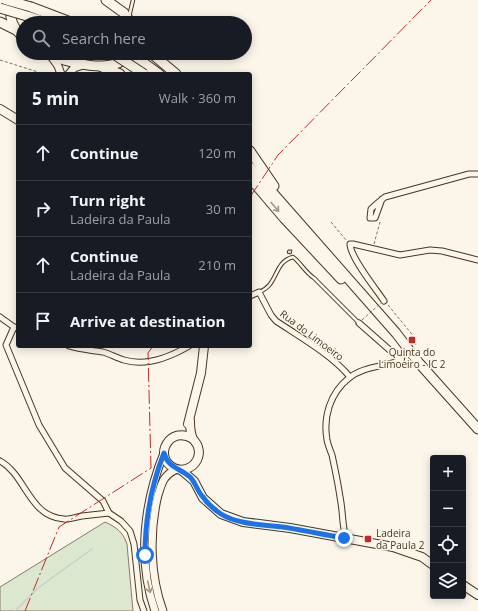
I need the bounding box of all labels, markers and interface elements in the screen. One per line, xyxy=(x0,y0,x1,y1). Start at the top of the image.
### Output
search box xyxy=(16,16,252,60)
icon: search xyxy=(30,27,52,49)
text: Search here xyxy=(62,28,146,48)
text: 5 min xyxy=(32,87,79,110)
text: Walk · 360 m xyxy=(159,89,236,107)
icon: ahead xyxy=(32,142,54,164)
text: Continue xyxy=(70,143,138,163)
text: 120 m xyxy=(198,144,236,162)
text: Turn right xyxy=(70,190,145,210)
icon: right xyxy=(32,198,54,220)
text: 30 m xyxy=(206,200,236,218)
one-way arrow xyxy=(271,202,280,213)
text: Ladeira da Paula xyxy=(70,210,171,228)
text: Continue xyxy=(70,246,138,266)
icon: ahead xyxy=(32,254,54,276)
text: 210 m xyxy=(198,256,236,274)
text: Ladeira da Paula xyxy=(70,266,171,284)
street label: Rua do Limoeiro xyxy=(277,306,347,364)
icon: arrive xyxy=(32,310,54,332)
text: Arrive at destination xyxy=(70,311,225,331)
marker: Quinta do Limoeiro - IC 2 xyxy=(407,335,417,345)
place label: Quinta do Limoeiro - IC 2 xyxy=(378,345,446,371)
map controls xyxy=(430,455,466,599)
button: + xyxy=(430,455,466,491)
button: − xyxy=(430,491,466,527)
place label: Ladeira da Paula 2 xyxy=(376,526,425,552)
button: locate xyxy=(430,527,466,563)
route end xyxy=(335,529,353,547)
marker: Ladeira da Paula 2 xyxy=(363,534,373,544)
route start xyxy=(136,546,154,564)
button: layers xyxy=(430,563,466,599)
one-way arrow xyxy=(146,580,154,593)

